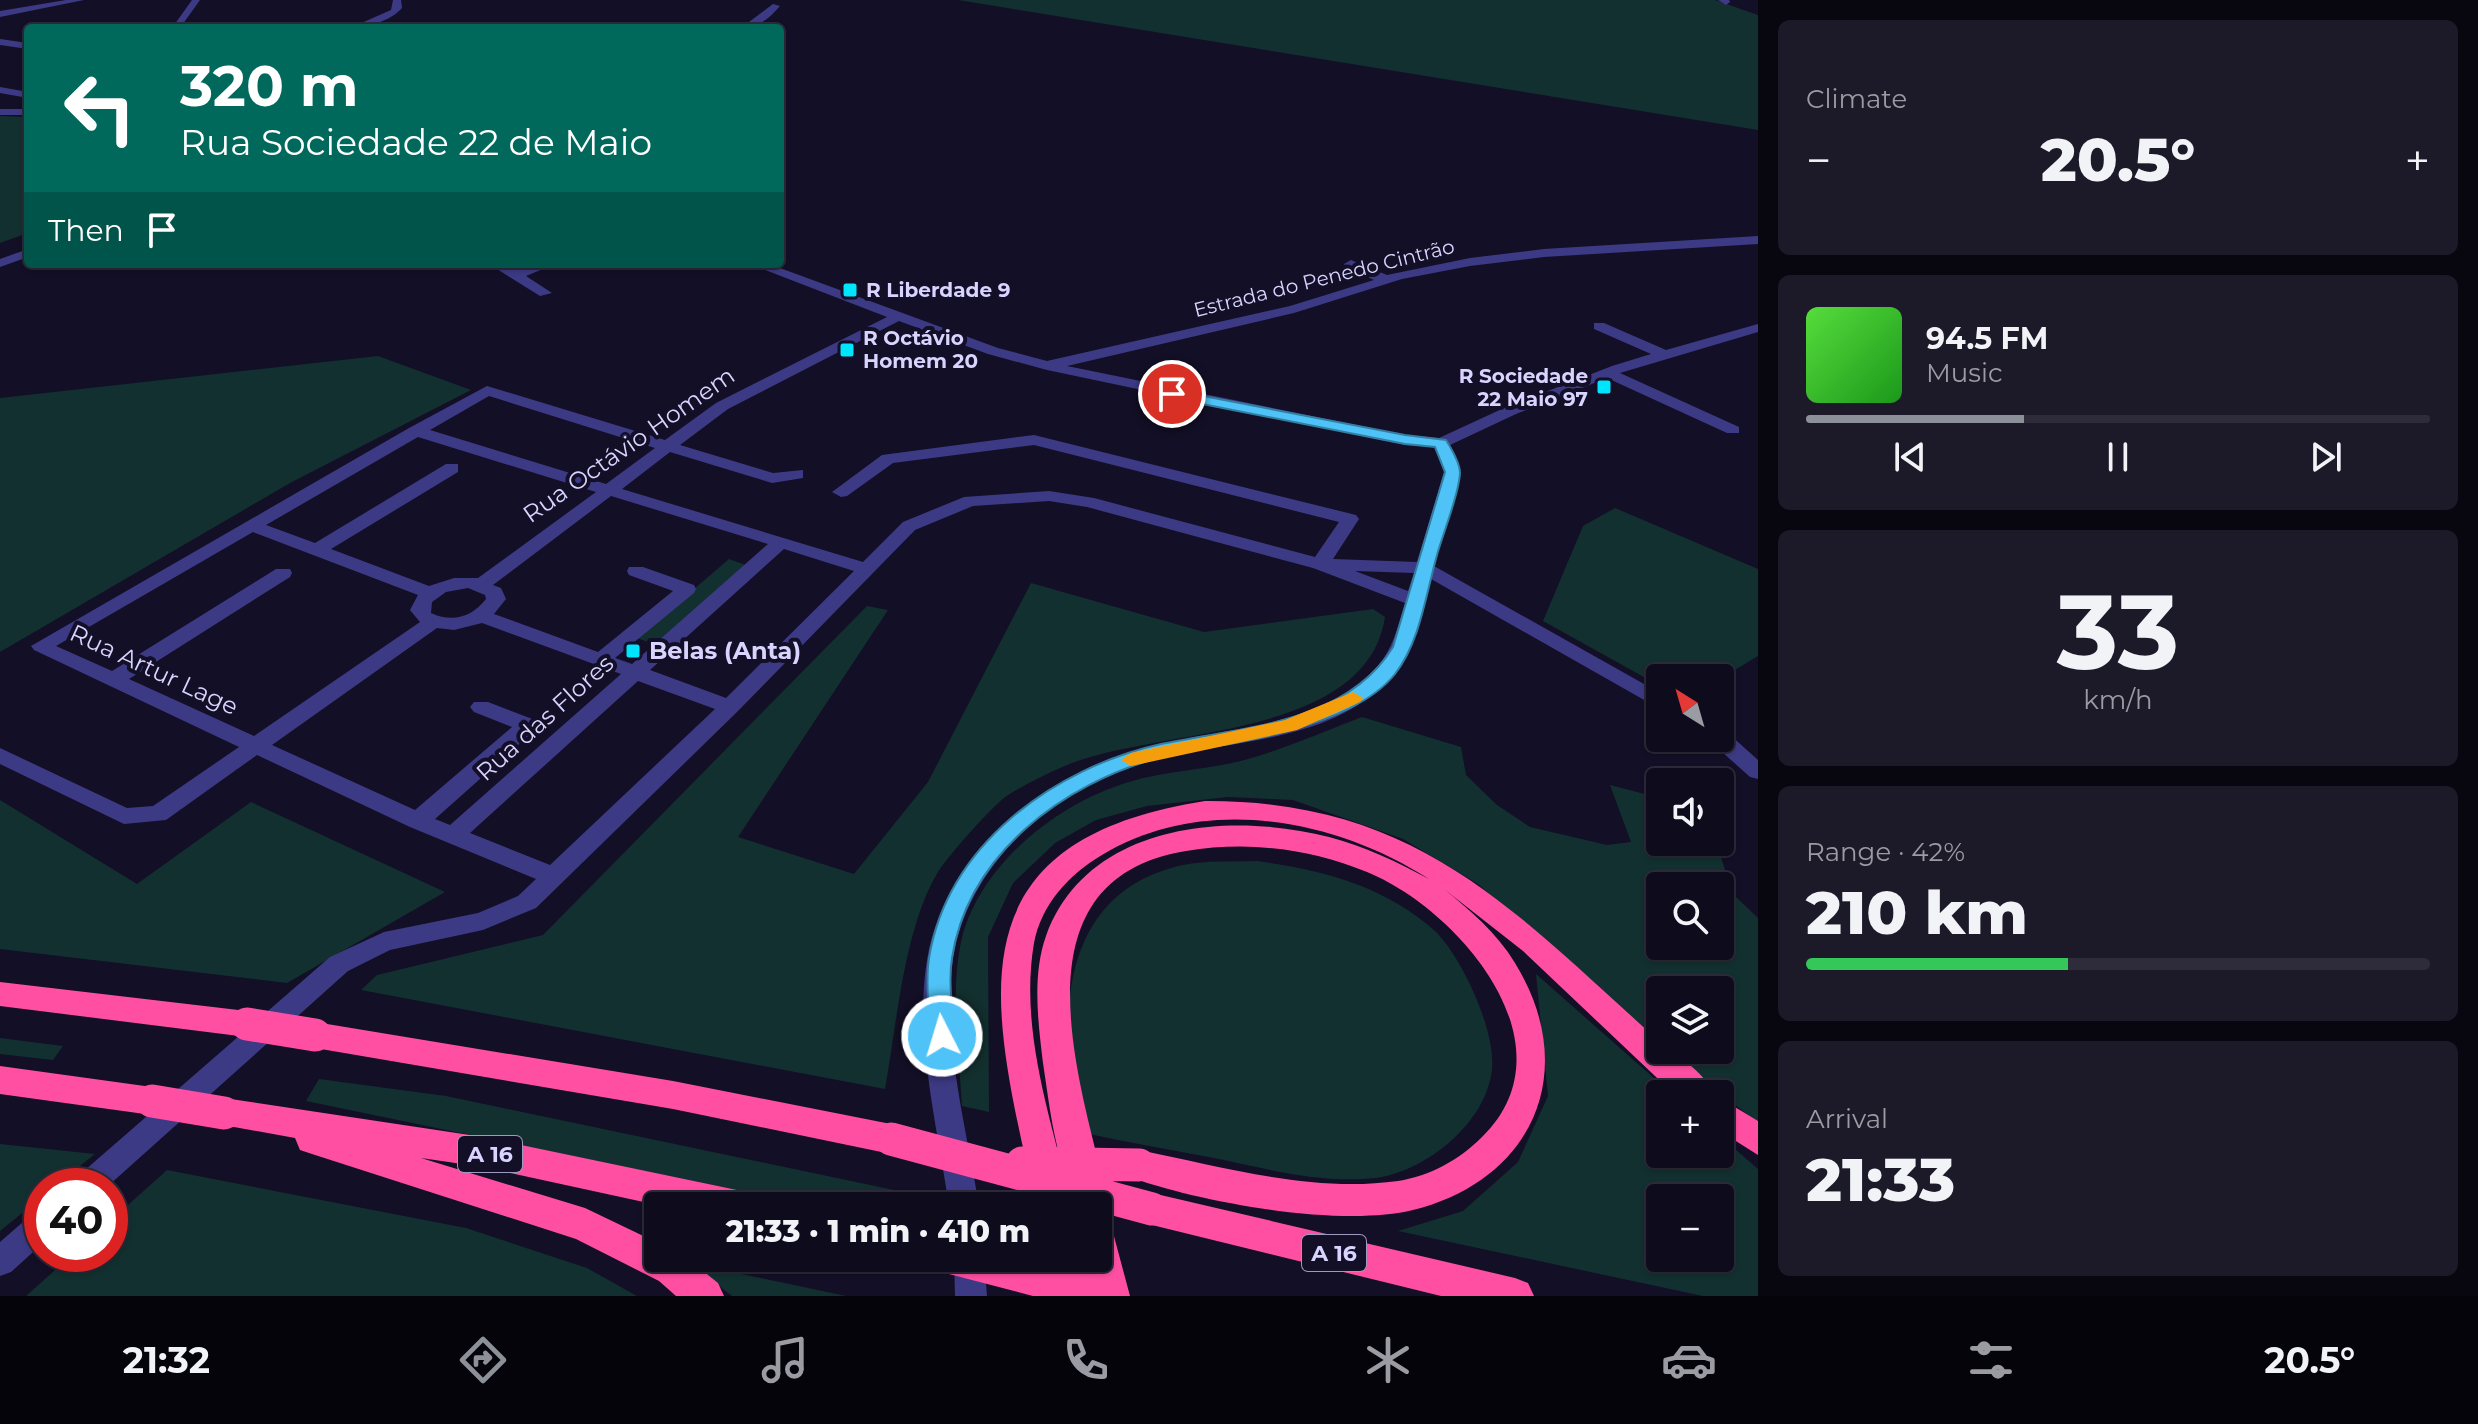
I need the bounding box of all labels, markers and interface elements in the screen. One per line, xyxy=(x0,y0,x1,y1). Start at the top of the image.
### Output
text: 320 m xyxy=(180,52,359,120)
icon: left xyxy=(48,56,152,160)
text: Climate xyxy=(1806,83,1907,115)
text: Rua Sociedade 22 de Maio xyxy=(180,120,652,164)
text: 20.5° xyxy=(2041,123,2195,196)
text: − xyxy=(1806,133,1831,187)
text: + xyxy=(2405,133,2430,187)
icon: arrive xyxy=(140,208,184,252)
text: Then xyxy=(48,212,124,249)
street label: Estrada do Penedo Cintrão xyxy=(1191,234,1457,322)
place label: R Liberdade 9 xyxy=(866,278,1010,302)
marker: R Liberdade 9 xyxy=(841,281,859,299)
text: 94.5 FM xyxy=(1926,320,2048,357)
place label: R Octávio Homem 20 xyxy=(863,326,978,373)
marker: R Octávio Homem 20 xyxy=(838,341,856,359)
text: Music xyxy=(1926,357,2003,389)
pin xyxy=(1138,360,1206,428)
street label: Rua Octávio Homem xyxy=(517,361,740,529)
place label: R Sociedade 22 Maio 97 xyxy=(1459,364,1588,411)
icon: arrive xyxy=(1150,372,1194,416)
marker: R Sociedade 22 Maio 97 xyxy=(1595,378,1613,396)
icon: previous xyxy=(1888,435,1932,479)
icon: pause xyxy=(2096,435,2140,479)
icon: next xyxy=(2304,435,2348,479)
text: 33 xyxy=(2057,568,2179,695)
street label: Rua Artur Lage xyxy=(66,618,243,721)
place label: Belas (Anta) xyxy=(649,636,801,665)
marker: Belas (Anta) xyxy=(624,642,642,660)
street label: Rua das Flores xyxy=(470,648,619,787)
north arrow xyxy=(1646,664,1734,752)
map controls xyxy=(1646,664,1734,1272)
text: km/h xyxy=(2083,684,2153,716)
button: sound xyxy=(1646,768,1734,856)
text: Range · 42% xyxy=(1806,836,1965,868)
button: search xyxy=(1646,872,1734,960)
text: 210 km xyxy=(1806,876,2028,949)
button: layers xyxy=(1646,976,1734,1064)
position arrow xyxy=(900,994,984,1078)
button: + xyxy=(1646,1080,1734,1168)
text: Arrival xyxy=(1806,1103,1888,1135)
road number: A 16 xyxy=(458,1136,522,1172)
text: 21:33 xyxy=(1806,1143,1955,1216)
speed limit sign: 40 xyxy=(24,1168,128,1272)
button: − xyxy=(1646,1184,1734,1272)
text: 21:33 · 1 min · 410 m xyxy=(726,1213,1030,1250)
road number: A 16 xyxy=(1302,1235,1366,1271)
icon: directions xyxy=(455,1332,511,1388)
icon: music xyxy=(757,1332,813,1388)
icon: phone xyxy=(1058,1332,1114,1388)
icon: climate xyxy=(1360,1332,1416,1388)
icon: car xyxy=(1661,1332,1717,1388)
icon: filters xyxy=(1963,1332,2019,1388)
text: 21:32 xyxy=(123,1338,210,1382)
text: 20.5° xyxy=(2264,1338,2355,1382)

